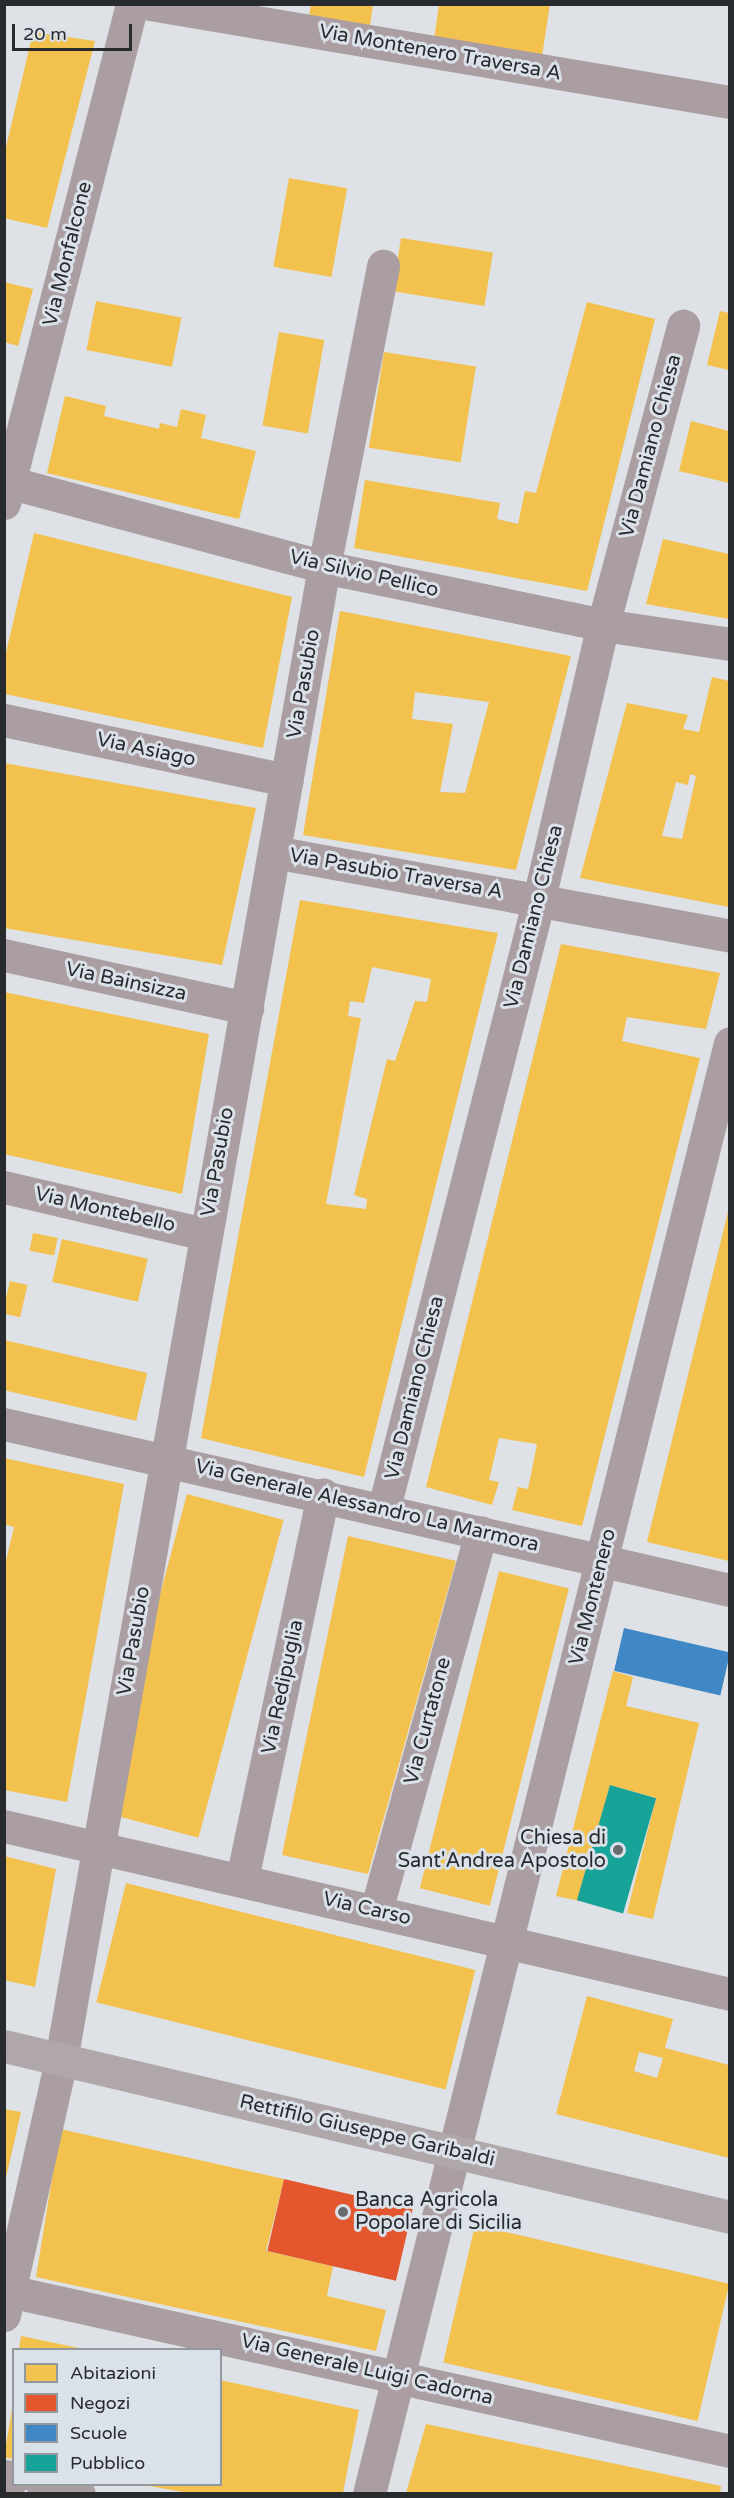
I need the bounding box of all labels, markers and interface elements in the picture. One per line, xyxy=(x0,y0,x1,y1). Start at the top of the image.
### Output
scale bar xyxy=(15,12,135,50)
street label: Via Montenero Traversa A xyxy=(317,20,563,86)
text: 20 m xyxy=(23,23,67,45)
street label: Via Monfalcone xyxy=(38,179,98,329)
street label: Via Damiano Chiesa xyxy=(615,352,687,540)
street label: Via Silvio Pellico xyxy=(287,545,441,603)
street label: Via Pasubio xyxy=(283,627,325,741)
street label: Via Asiago xyxy=(94,728,198,772)
street label: Via Damiano Chiesa xyxy=(500,823,568,1011)
street label: Via Pasubio Traversa A xyxy=(288,843,504,905)
street label: Via Bainsizza xyxy=(63,957,189,1007)
street label: Via Pasubio xyxy=(197,1105,239,1219)
street label: Via Montebello xyxy=(33,1182,177,1238)
street label: Via Damiano Chiesa xyxy=(381,1294,449,1482)
street label: Via Generale Alessandro La Marmora xyxy=(193,1455,541,1557)
street label: Via Montenero xyxy=(564,1526,622,1668)
street label: Via Pasubio xyxy=(113,1584,155,1698)
street label: Via Redipuglia xyxy=(257,1618,309,1756)
street label: Via Curtatone xyxy=(400,1655,456,1787)
place label: Chiesa di Sant'Andrea Apostolo xyxy=(398,1826,606,1873)
marker: Chiesa di Sant'Andrea Apostolo xyxy=(611,1843,625,1857)
street label: Via Carso xyxy=(321,1887,413,1931)
street label: Rettifilo Giuseppe Garibaldi xyxy=(237,2090,497,2172)
place label: Banca Agricola Popolare di Sicilia xyxy=(355,2188,522,2235)
marker: Banca Agricola Popolare di Sicilia xyxy=(336,2205,350,2219)
street label: Via Generale Luigi Cadorna xyxy=(239,2329,495,2411)
legend xyxy=(12,2348,222,2486)
text: Abitazioni xyxy=(70,2362,156,2384)
text: Negozi xyxy=(70,2392,130,2414)
text: Scuole xyxy=(70,2422,127,2444)
text: Pubblico xyxy=(70,2452,145,2474)

